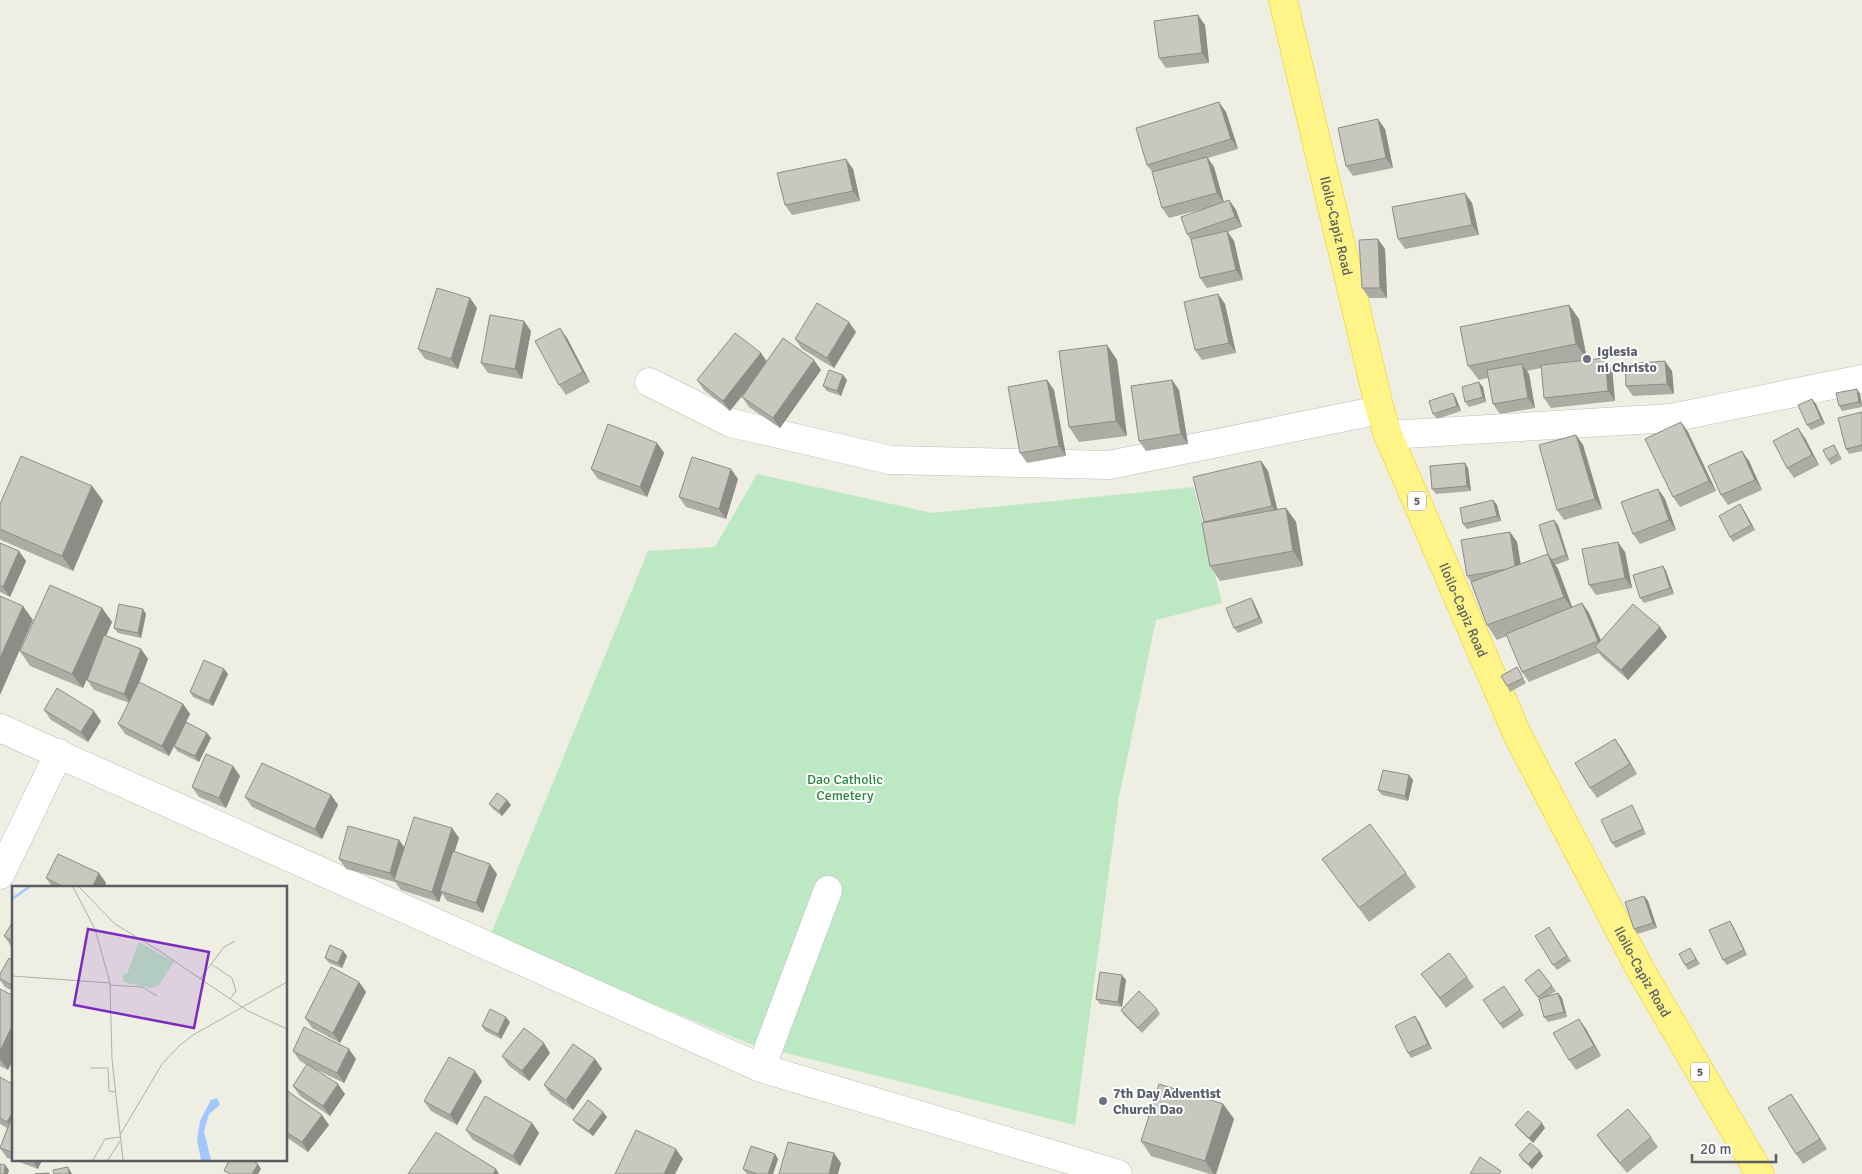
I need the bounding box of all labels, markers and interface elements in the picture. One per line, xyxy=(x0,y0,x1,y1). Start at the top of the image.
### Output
street label: Iloilo-Capiz Road xyxy=(1316,174,1356,277)
place label: Iglesia ni Christo xyxy=(1597,343,1657,376)
marker: Iglesia ni Christo xyxy=(1581,353,1593,365)
road number: 5 xyxy=(1408,492,1426,511)
street label: Iloilo-Capiz Road xyxy=(1436,560,1491,660)
park label: Dao Catholic Cemetery xyxy=(807,771,883,804)
inset map xyxy=(12,886,288,1162)
street label: Iloilo-Capiz Road xyxy=(1611,923,1675,1020)
road number: 5 xyxy=(1691,1062,1709,1082)
place label: 7th Day Adventist Church Dao xyxy=(1113,1085,1222,1118)
marker: 7th Day Adventist Church Dao xyxy=(1097,1095,1109,1107)
scale bar xyxy=(1692,1132,1776,1164)
text: 20 m xyxy=(1700,1140,1731,1158)

